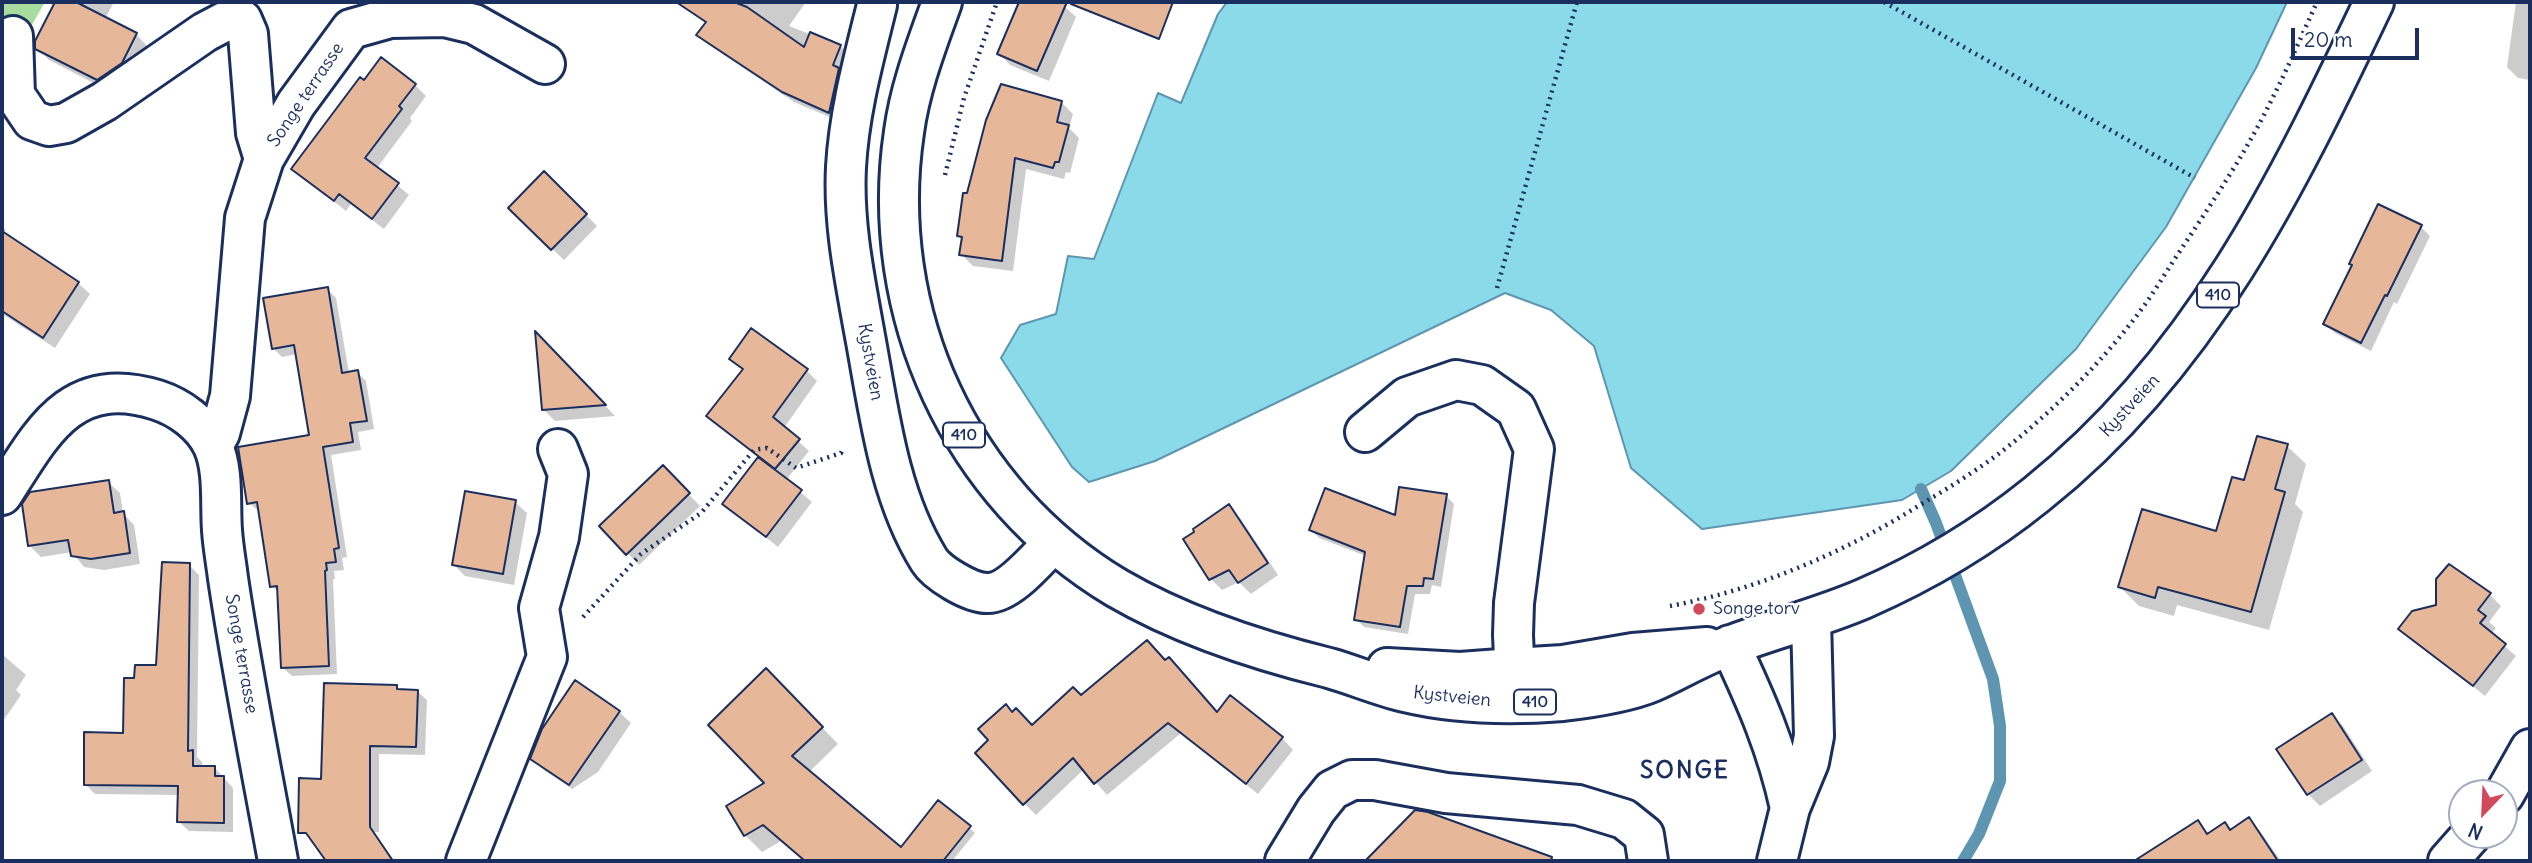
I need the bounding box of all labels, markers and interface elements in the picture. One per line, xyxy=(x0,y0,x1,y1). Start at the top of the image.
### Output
scale bar xyxy=(2294,14,2422,58)
text: 20 m xyxy=(2304,26,2353,53)
street label: Songe terrasse xyxy=(263,39,349,151)
road number: 410 xyxy=(2197,282,2239,308)
street label: Kystveien xyxy=(853,322,887,402)
street label: Kystveien xyxy=(2096,370,2164,442)
road number: 410 xyxy=(943,422,985,448)
street label: Songe terrasse xyxy=(220,593,262,715)
place label: Songe torv xyxy=(1713,598,1800,620)
marker: Songe torv xyxy=(1691,601,1707,617)
street label: Kystveien xyxy=(1412,682,1492,712)
road number: 410 xyxy=(1514,690,1556,715)
district label: SONGE xyxy=(1641,757,1729,785)
north arrow xyxy=(2448,779,2518,849)
text: N xyxy=(2465,818,2486,845)

